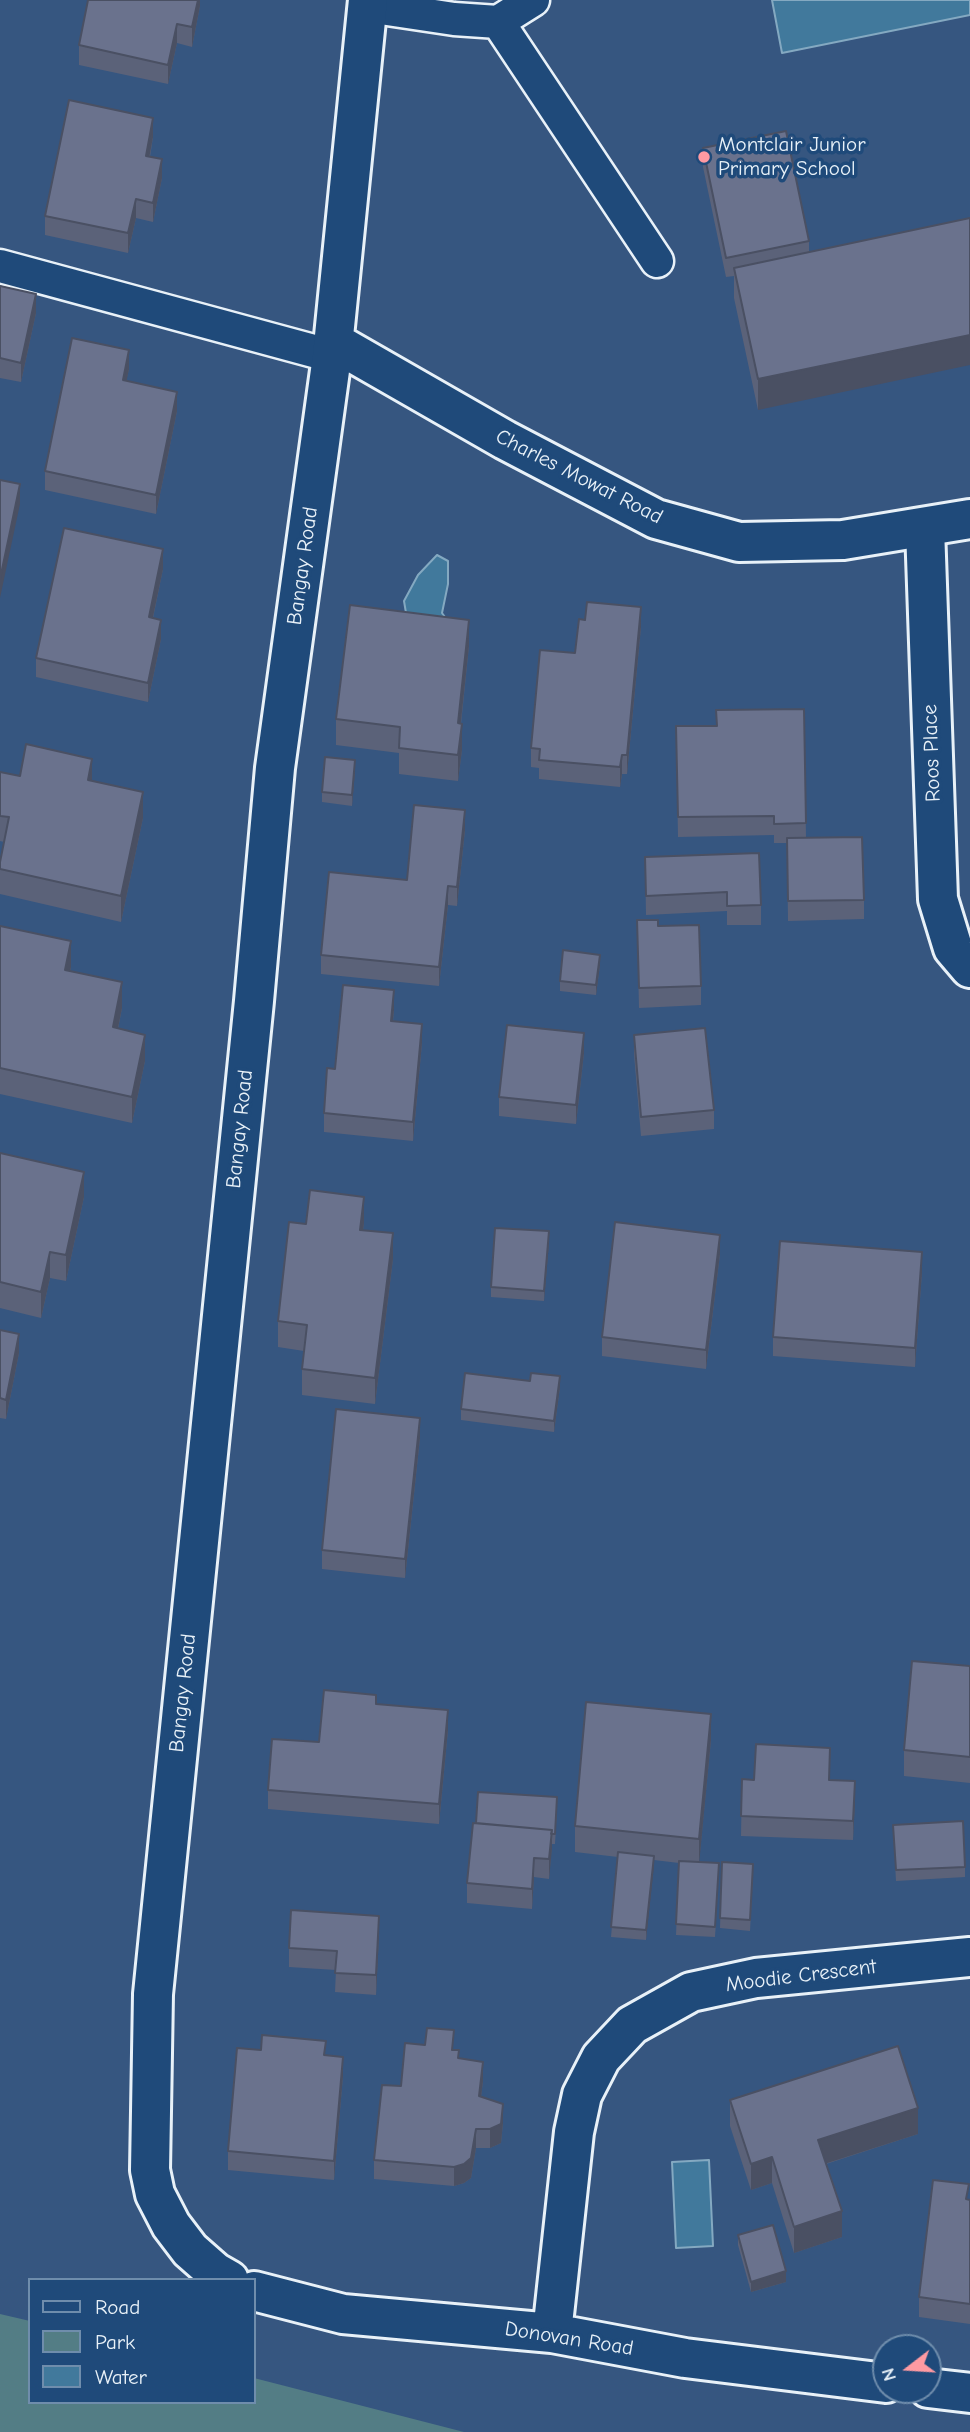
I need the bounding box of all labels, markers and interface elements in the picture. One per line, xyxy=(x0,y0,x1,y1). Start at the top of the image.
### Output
place label: Montclair Junior Primary School xyxy=(718,132,866,182)
marker: Montclair Junior Primary School xyxy=(696,149,712,165)
street label: Charles Mowat Road xyxy=(491,424,667,530)
street label: Bangay Road xyxy=(282,505,324,627)
street label: Roos Place xyxy=(918,704,946,802)
street label: Bangay Road xyxy=(221,1068,259,1190)
street label: Bangay Road xyxy=(164,1632,202,1754)
street label: Moodie Crescent xyxy=(724,1954,878,1998)
legend xyxy=(28,2278,256,2404)
text: Road xyxy=(95,2295,140,2319)
street label: Donovan Road xyxy=(503,2316,635,2362)
text: Park xyxy=(95,2330,135,2354)
north arrow xyxy=(872,2334,942,2404)
text: Water xyxy=(95,2365,147,2389)
text: N xyxy=(877,2365,901,2384)

